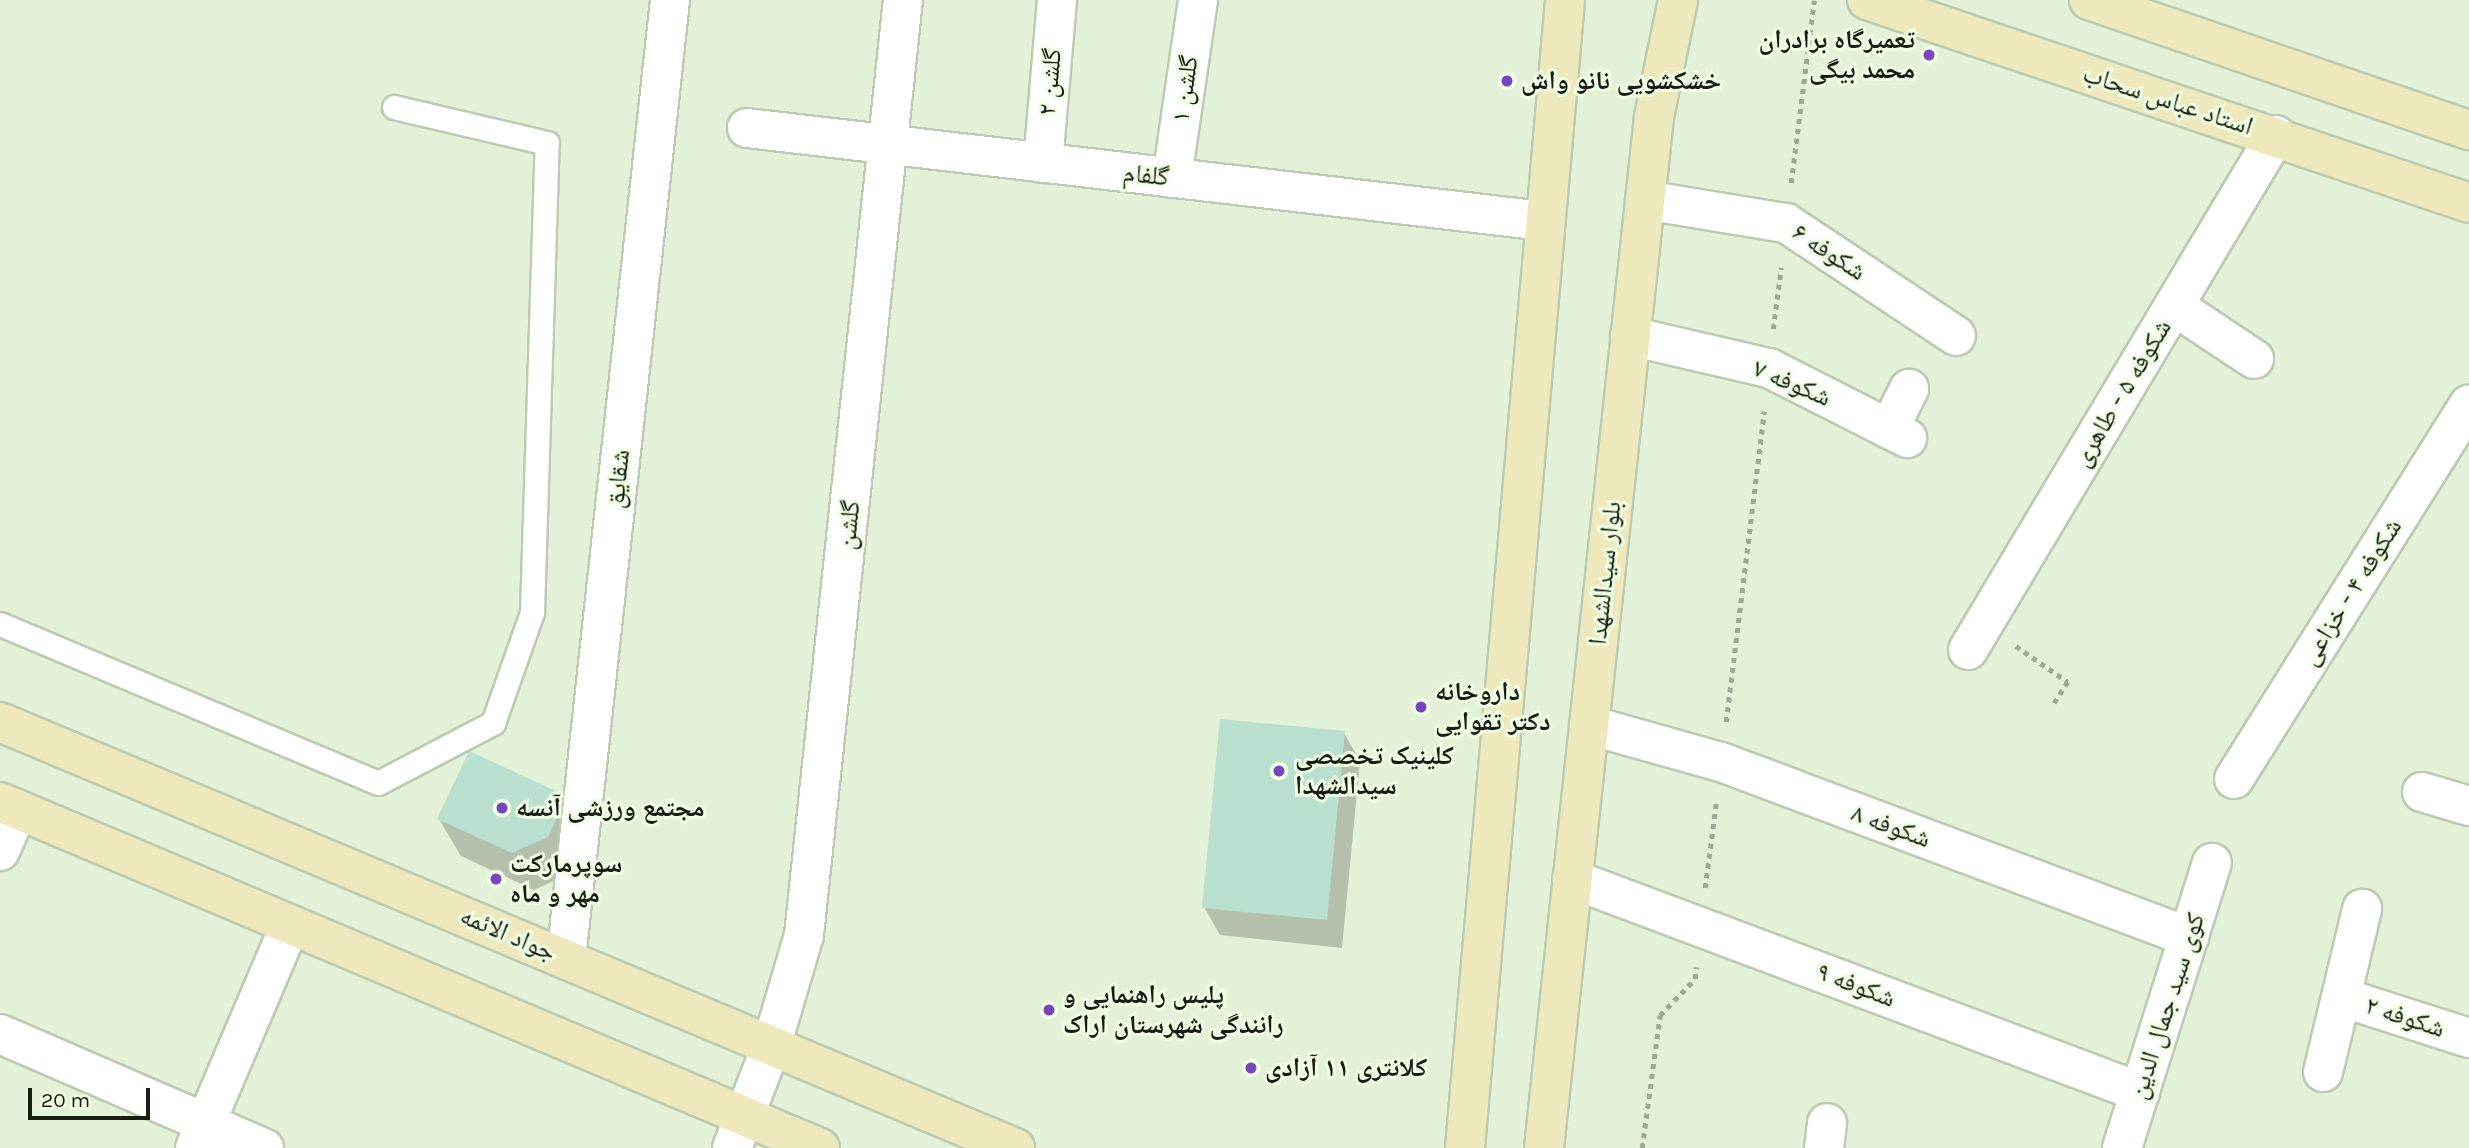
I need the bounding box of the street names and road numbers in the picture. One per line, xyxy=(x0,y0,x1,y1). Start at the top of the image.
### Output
street label: گلشن ۲ xyxy=(1032,47,1068,117)
street label: گلشن ۱ xyxy=(1165,53,1205,125)
street label: استاد عباس سحاب xyxy=(2079,58,2257,142)
street label: گلفام xyxy=(1121,157,1171,193)
street label: شکوفه ۶ xyxy=(1786,217,1872,287)
street label: شکوفه ۵ - طاهری xyxy=(2066,314,2178,472)
street label: شکوفه ۷ xyxy=(1748,353,1836,413)
street label: شقایق xyxy=(599,448,637,510)
street label: گلشن xyxy=(831,499,867,551)
street label: بلوار سیدالشهدا xyxy=(1582,500,1628,646)
street label: شکوفه ۴ - خزاعی xyxy=(2293,513,2409,671)
street label: شکوفه ۸ xyxy=(1847,797,1935,855)
street label: جواد الائمه xyxy=(455,900,561,968)
street label: کوی سید جمال الدین xyxy=(2122,909,2212,1103)
street label: شکوفه ۹ xyxy=(1812,956,1900,1014)
street label: شکوفه ۲ xyxy=(2361,990,2449,1044)

